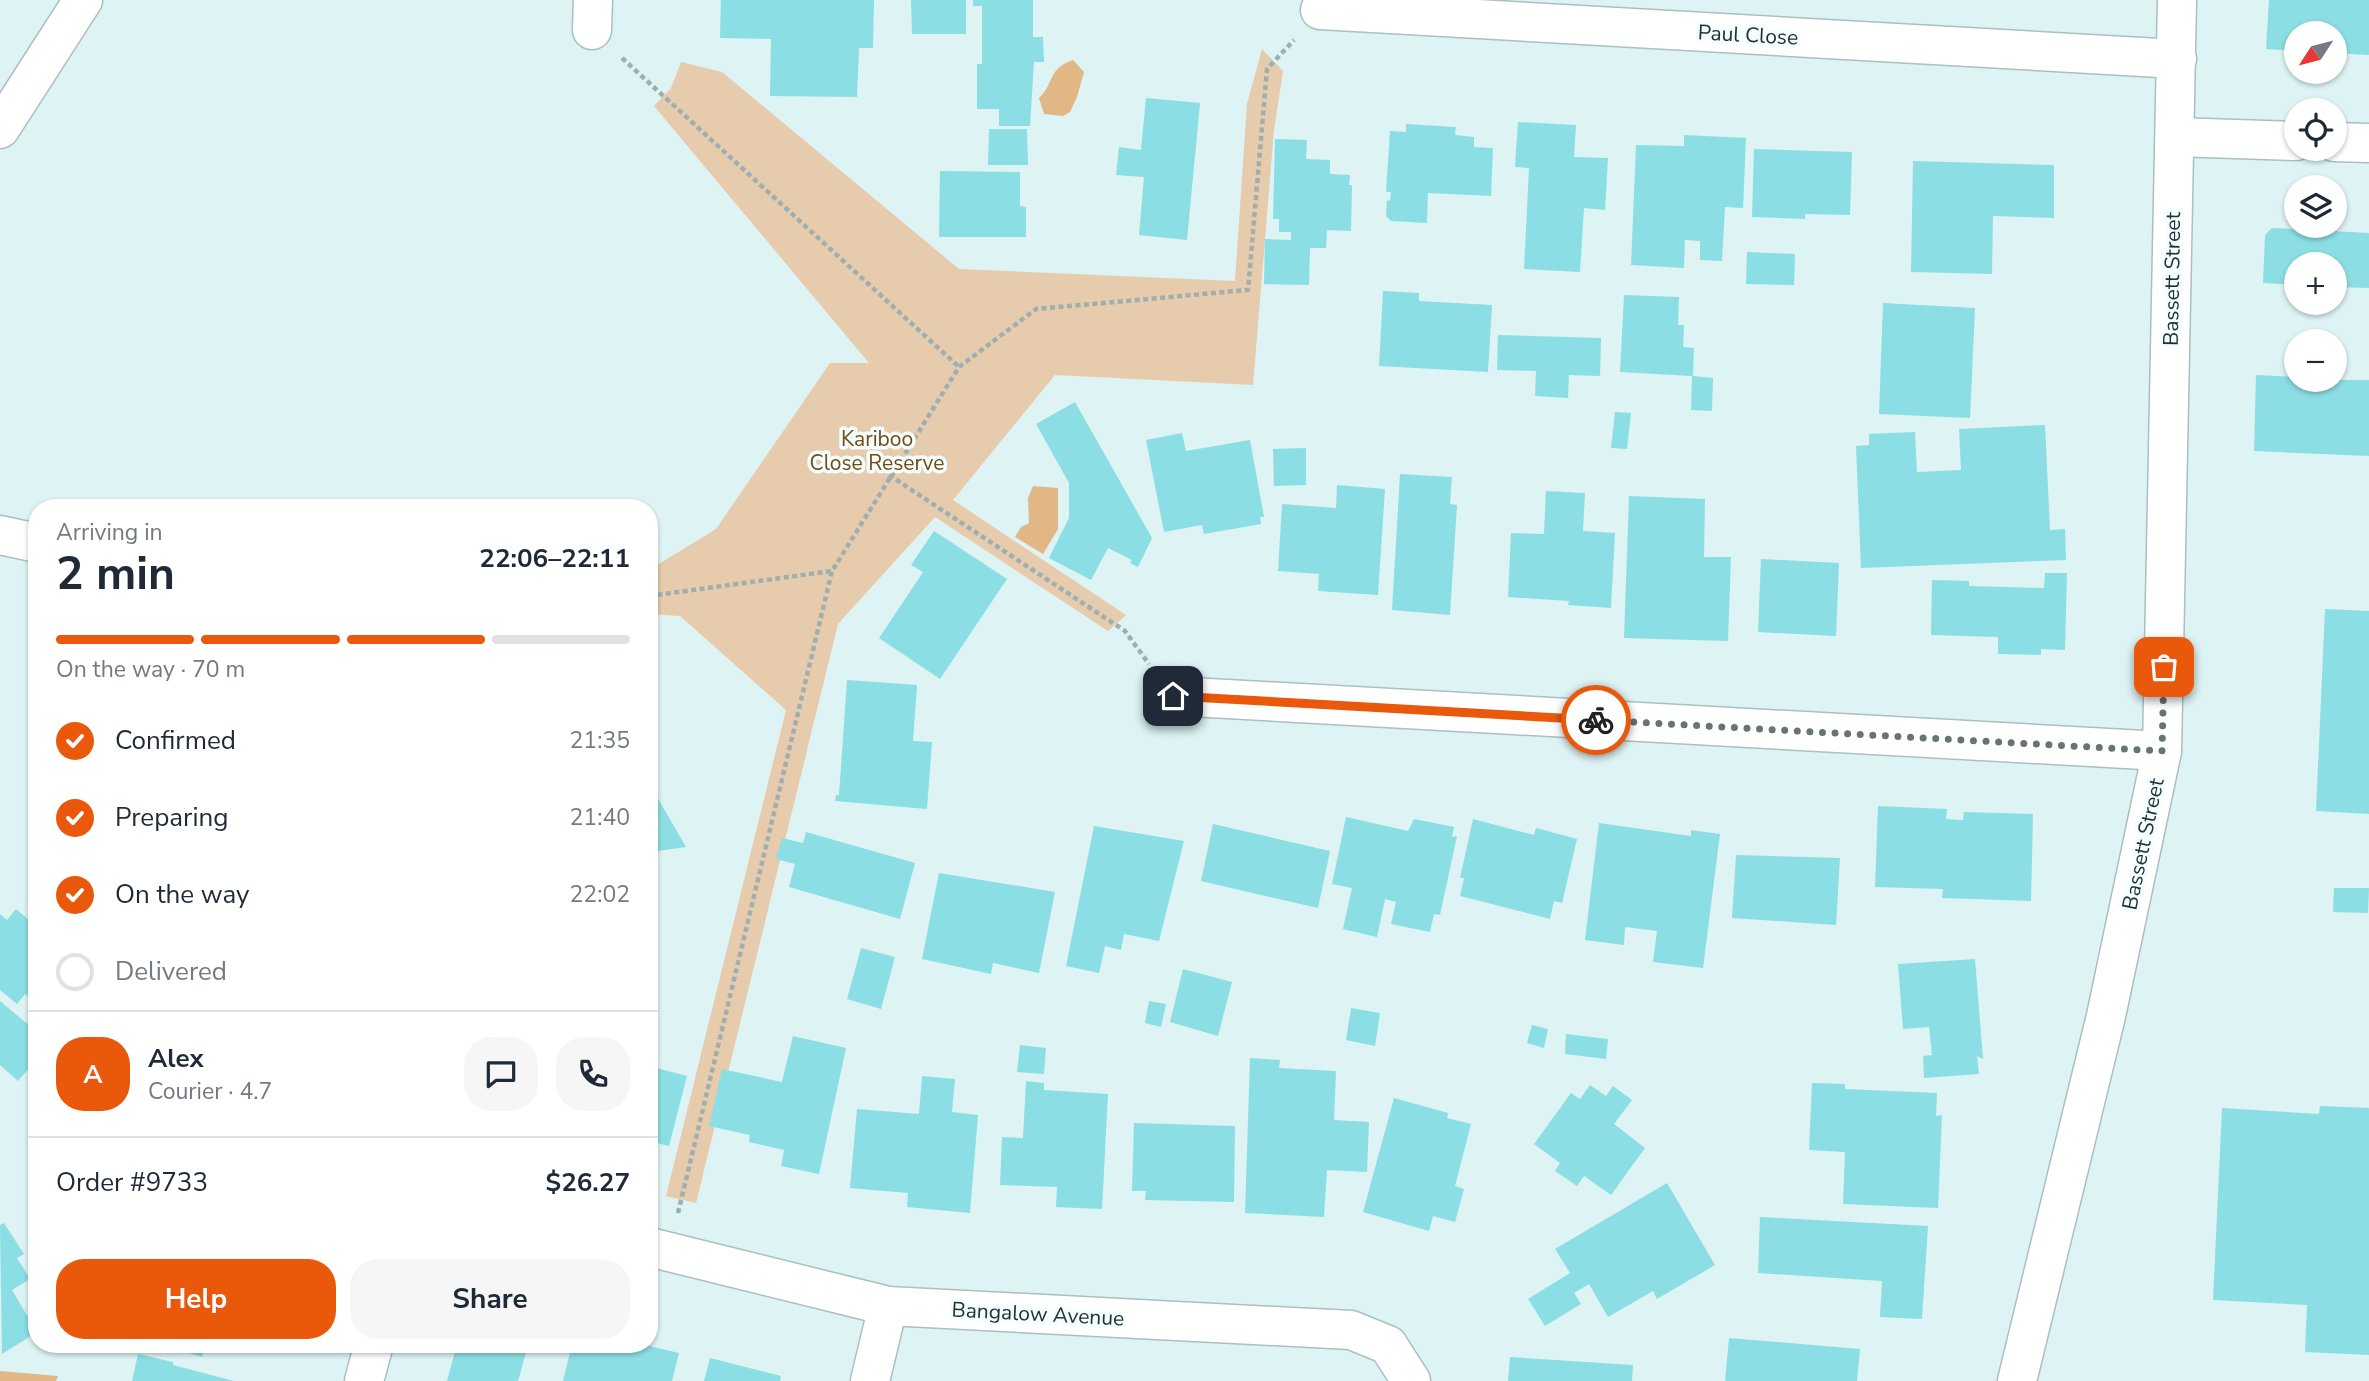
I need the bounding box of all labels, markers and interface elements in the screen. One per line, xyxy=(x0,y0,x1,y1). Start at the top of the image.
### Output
street label: Paul Close xyxy=(1697,18,1799,52)
north arrow xyxy=(2284,21,2347,84)
map controls xyxy=(2284,21,2347,392)
button: locate xyxy=(2284,98,2347,161)
button: layers xyxy=(2284,175,2347,238)
street label: Bassett Street xyxy=(2157,211,2187,346)
button: + xyxy=(2284,252,2347,315)
button: − xyxy=(2284,329,2347,392)
park label: Kariboo Close Reserve xyxy=(810,425,944,477)
text: Arriving in xyxy=(56,517,163,548)
text: 22:06–22:11 xyxy=(479,541,630,576)
text: 2 min xyxy=(56,542,175,605)
pin xyxy=(2134,637,2194,697)
icon: bag xyxy=(2145,648,2183,686)
text: On the way · 70 m xyxy=(56,654,245,685)
pin xyxy=(1143,666,1203,726)
icon: home xyxy=(1154,677,1192,715)
courier xyxy=(1561,685,1631,755)
icon: bike xyxy=(1577,701,1615,739)
icon: check xyxy=(56,722,94,760)
text: Confirmed xyxy=(115,723,236,758)
text: 21:35 xyxy=(570,725,630,756)
street label: Bassett Street xyxy=(2115,775,2171,912)
icon: check xyxy=(56,799,94,837)
text: Preparing xyxy=(115,800,228,835)
text: 21:40 xyxy=(570,802,630,833)
icon: check xyxy=(56,876,94,914)
text: On the way xyxy=(115,877,249,912)
text: 22:02 xyxy=(570,879,630,910)
text: Delivered xyxy=(115,954,227,989)
button: chat xyxy=(464,1037,538,1111)
button: phone xyxy=(556,1037,630,1111)
text: Alex xyxy=(148,1041,204,1076)
text: A xyxy=(83,1057,103,1092)
text: Courier · 4.7 xyxy=(148,1076,272,1107)
text: Order #9733 xyxy=(56,1165,208,1200)
text: $26.27 xyxy=(546,1165,630,1200)
button: Help xyxy=(56,1259,336,1339)
button: Share xyxy=(350,1259,630,1339)
street label: Bangalow Avenue xyxy=(951,1295,1125,1333)

